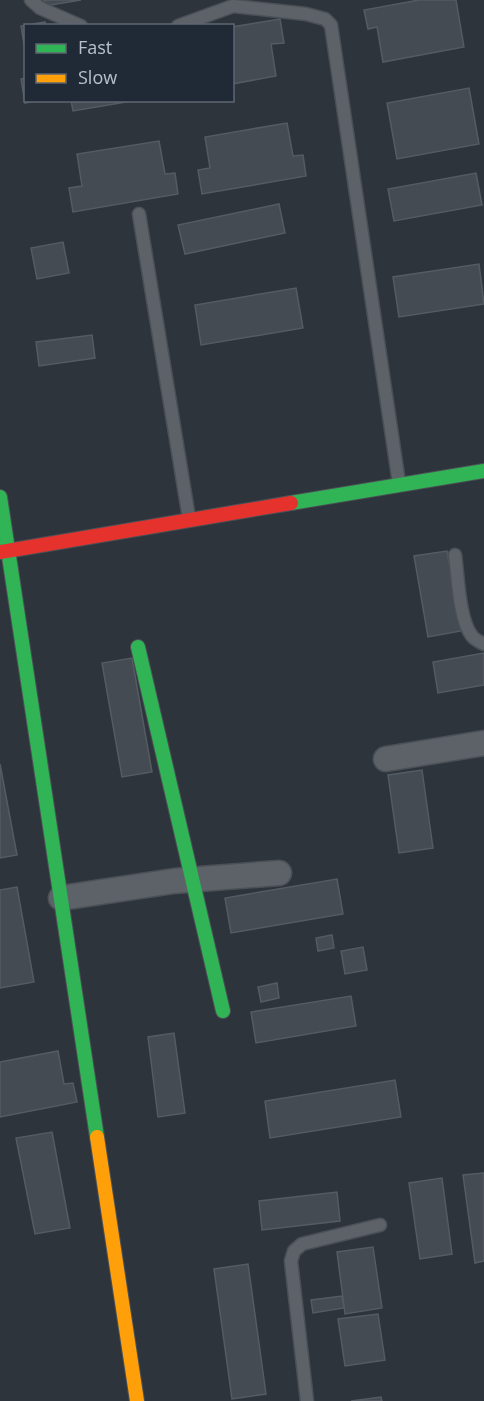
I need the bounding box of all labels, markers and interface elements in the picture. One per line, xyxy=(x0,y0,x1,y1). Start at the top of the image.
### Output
legend xyxy=(24,24,234,102)
text: Fast xyxy=(78,35,112,59)
text: Slow xyxy=(78,65,117,89)

